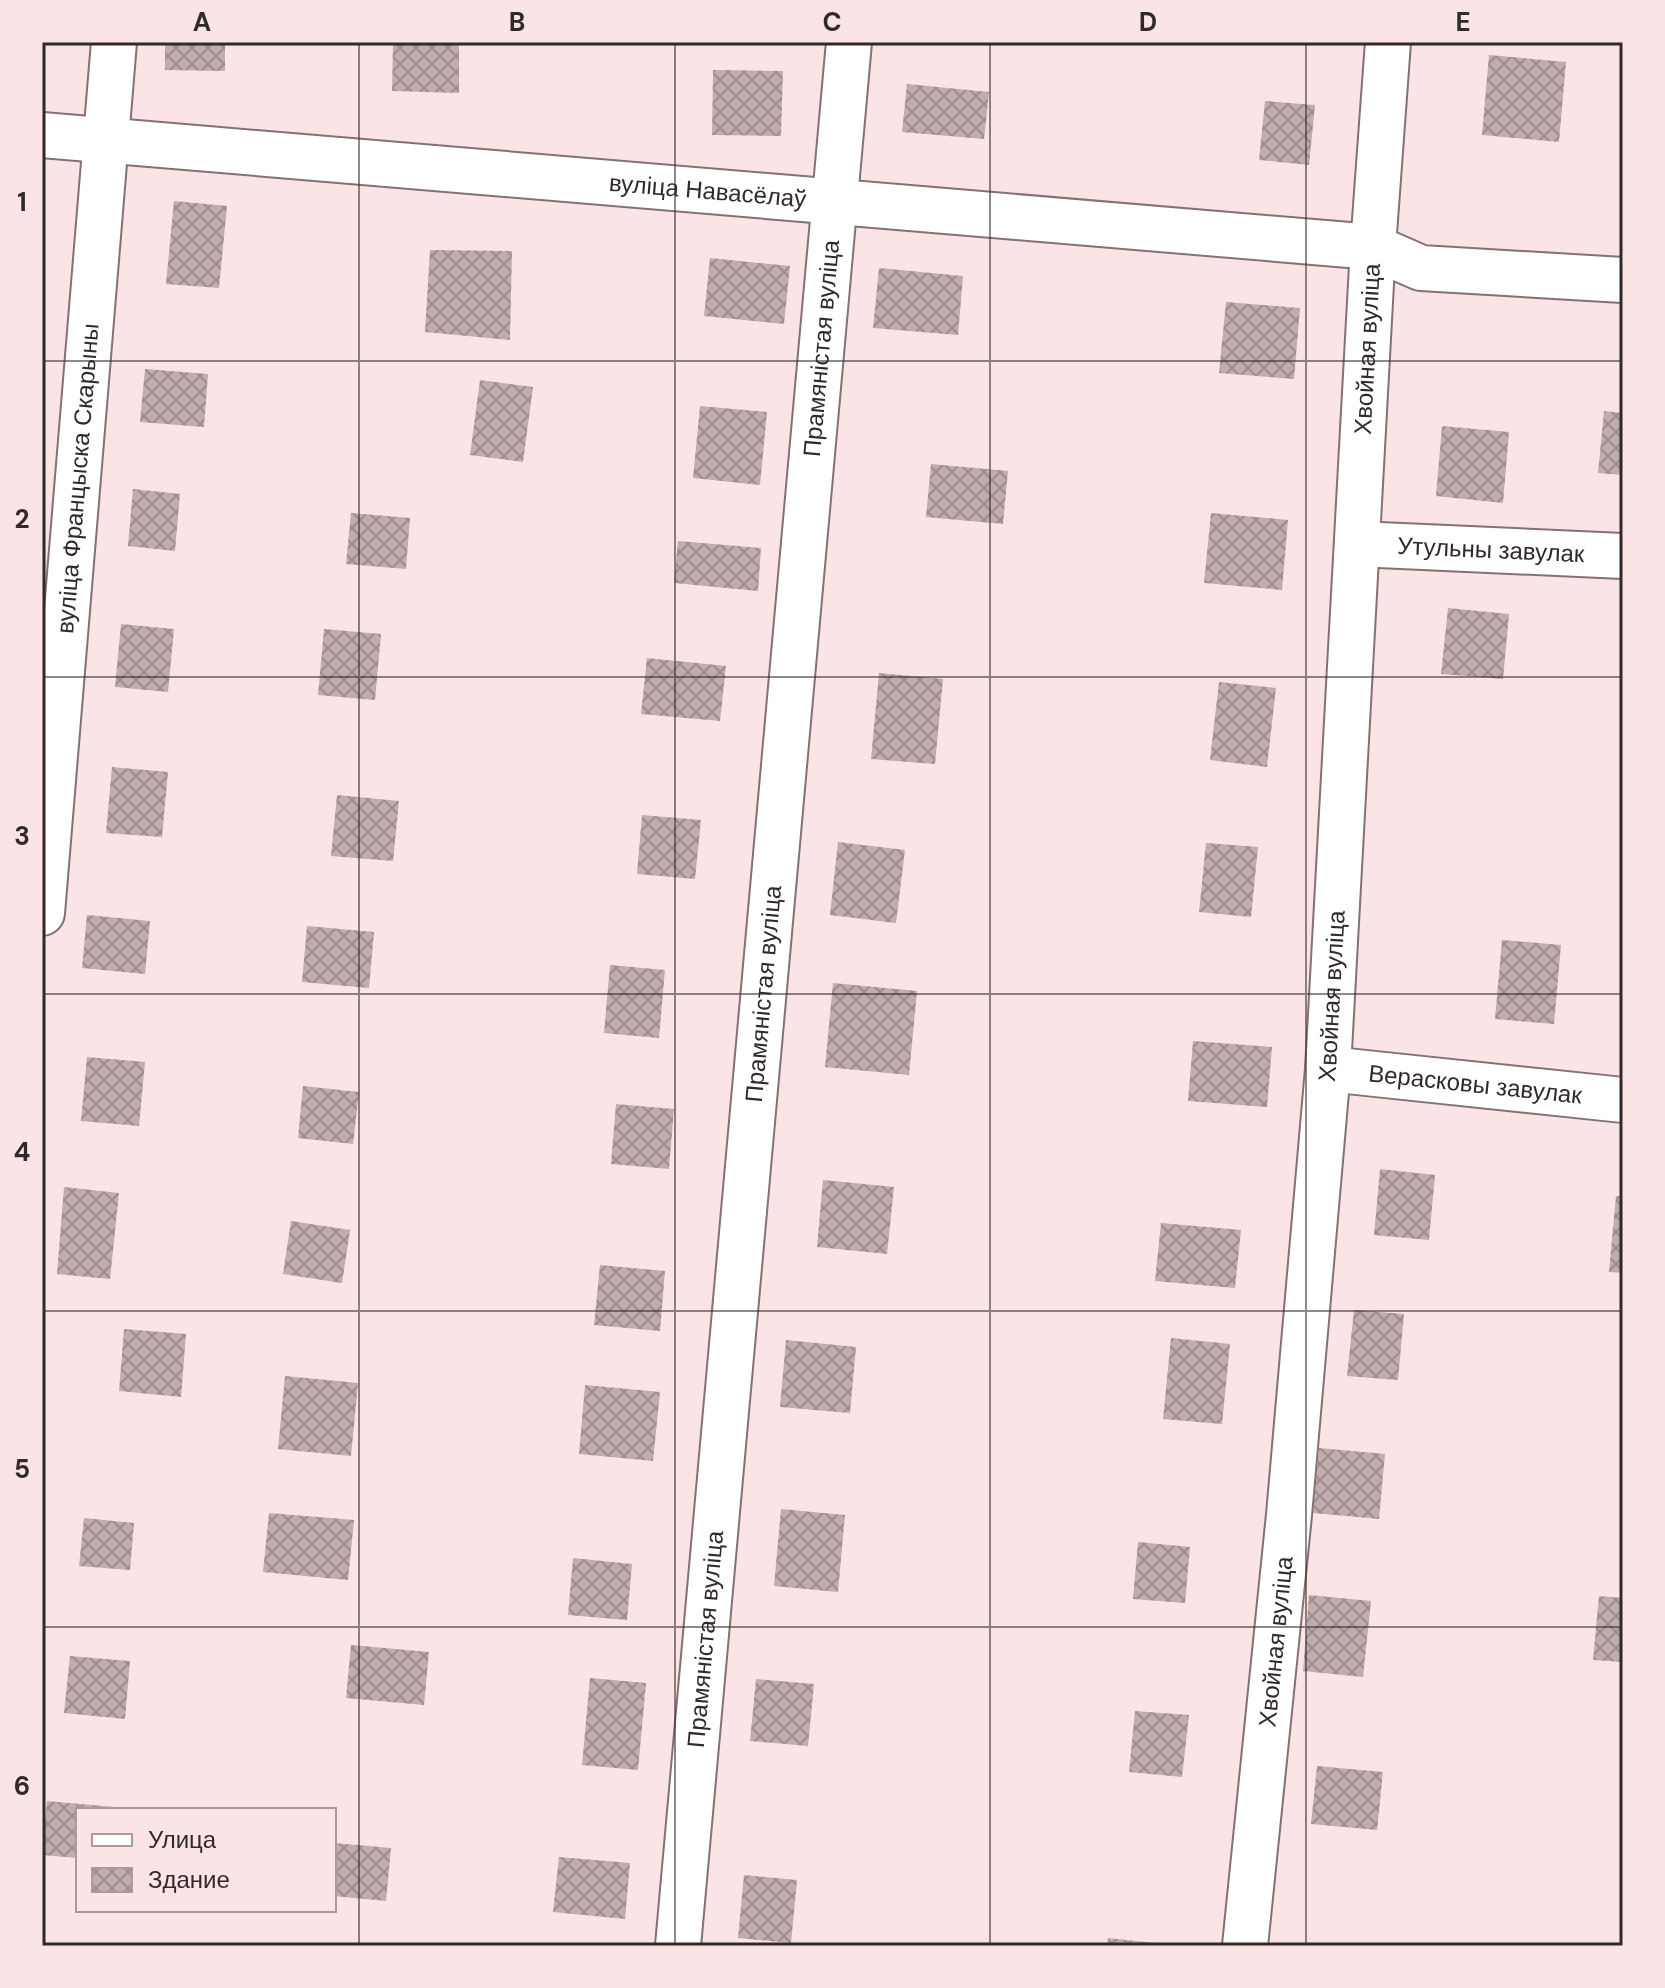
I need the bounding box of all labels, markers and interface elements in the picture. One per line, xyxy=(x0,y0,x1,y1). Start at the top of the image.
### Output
text: A xyxy=(193,5,211,39)
text: B xyxy=(509,5,525,39)
text: C xyxy=(822,5,842,39)
text: D xyxy=(1139,5,1157,39)
text: E xyxy=(1455,5,1471,39)
street label: вуліца Навасёлаў xyxy=(608,167,808,214)
text: 1 xyxy=(17,185,27,219)
street label: Прамяністая вуліца xyxy=(796,238,846,458)
street label: Хвойная вуліца xyxy=(1347,262,1387,435)
street label: вуліца Францыска Скарыны xyxy=(49,322,106,635)
text: 2 xyxy=(14,502,30,536)
street label: Утульны завулак xyxy=(1397,530,1586,569)
text: 3 xyxy=(14,819,30,853)
street label: Прамяністая вуліца xyxy=(738,883,788,1104)
street label: Хвойная вуліца xyxy=(1311,909,1352,1083)
street label: Верасковы завулак xyxy=(1367,1057,1584,1111)
text: 4 xyxy=(14,1135,30,1169)
text: 5 xyxy=(14,1452,30,1486)
street label: Прамяністая вуліца xyxy=(680,1529,730,1749)
street label: Хвойная вуліца xyxy=(1251,1554,1300,1728)
text: 6 xyxy=(14,1769,30,1803)
legend xyxy=(76,1808,336,1912)
text: Улица xyxy=(148,1824,217,1855)
text: Здание xyxy=(148,1864,230,1895)

